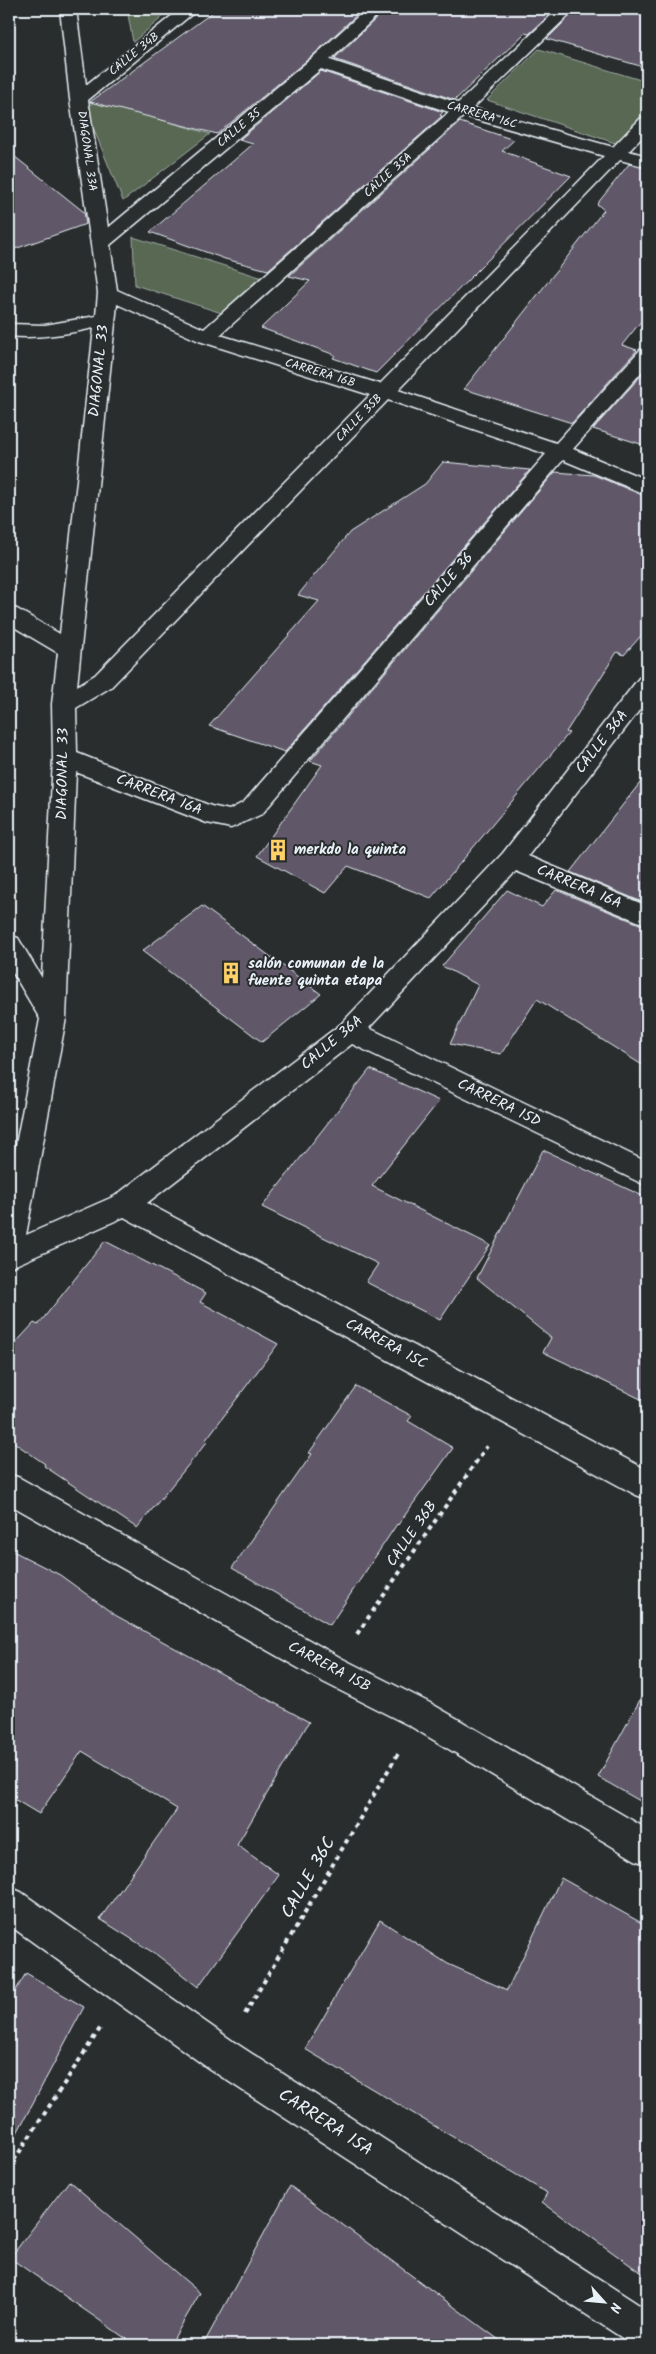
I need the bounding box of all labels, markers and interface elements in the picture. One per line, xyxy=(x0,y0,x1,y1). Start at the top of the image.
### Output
street label: CALLE 34B xyxy=(105,28,163,80)
street label: CARRERA 16C xyxy=(445,96,519,134)
street label: CALLE 35 xyxy=(213,103,266,152)
street label: DIAGONAL 33A xyxy=(72,109,102,193)
street label: CALLE 35A xyxy=(359,148,417,202)
street label: DIAGONAL 33 xyxy=(82,323,116,418)
street label: CARRERA 16B xyxy=(282,353,358,393)
street label: CALLE 35B xyxy=(331,390,387,446)
street label: CALLE 36 xyxy=(418,547,480,613)
street label: CALLE 36A xyxy=(569,705,635,779)
street label: DIAGONAL 33 xyxy=(50,727,76,820)
street label: CARRERA 16A xyxy=(112,768,206,822)
building icon: merkdo la quinta xyxy=(265,837,291,863)
place label: merkdo la quinta xyxy=(294,838,407,862)
street label: CARRERA 16A xyxy=(533,858,625,916)
place label: salón comunan de la fuente quinta etapa xyxy=(248,952,384,993)
building icon: salón comunan de la fuente quinta etapa xyxy=(218,960,244,986)
street label: CALLE 36A xyxy=(295,1010,369,1076)
street label: CARRERA 15D xyxy=(453,1072,545,1134)
street label: CARRERA 15C xyxy=(341,1312,431,1376)
street label: CALLE 36B xyxy=(380,1496,444,1572)
street label: CARRERA 15B xyxy=(283,1635,375,1699)
street label: CALLE 36C xyxy=(274,1832,344,1924)
street label: CARRERA 15A xyxy=(272,2081,378,2165)
north arrow xyxy=(578,2276,628,2326)
text: N xyxy=(603,2299,627,2317)

